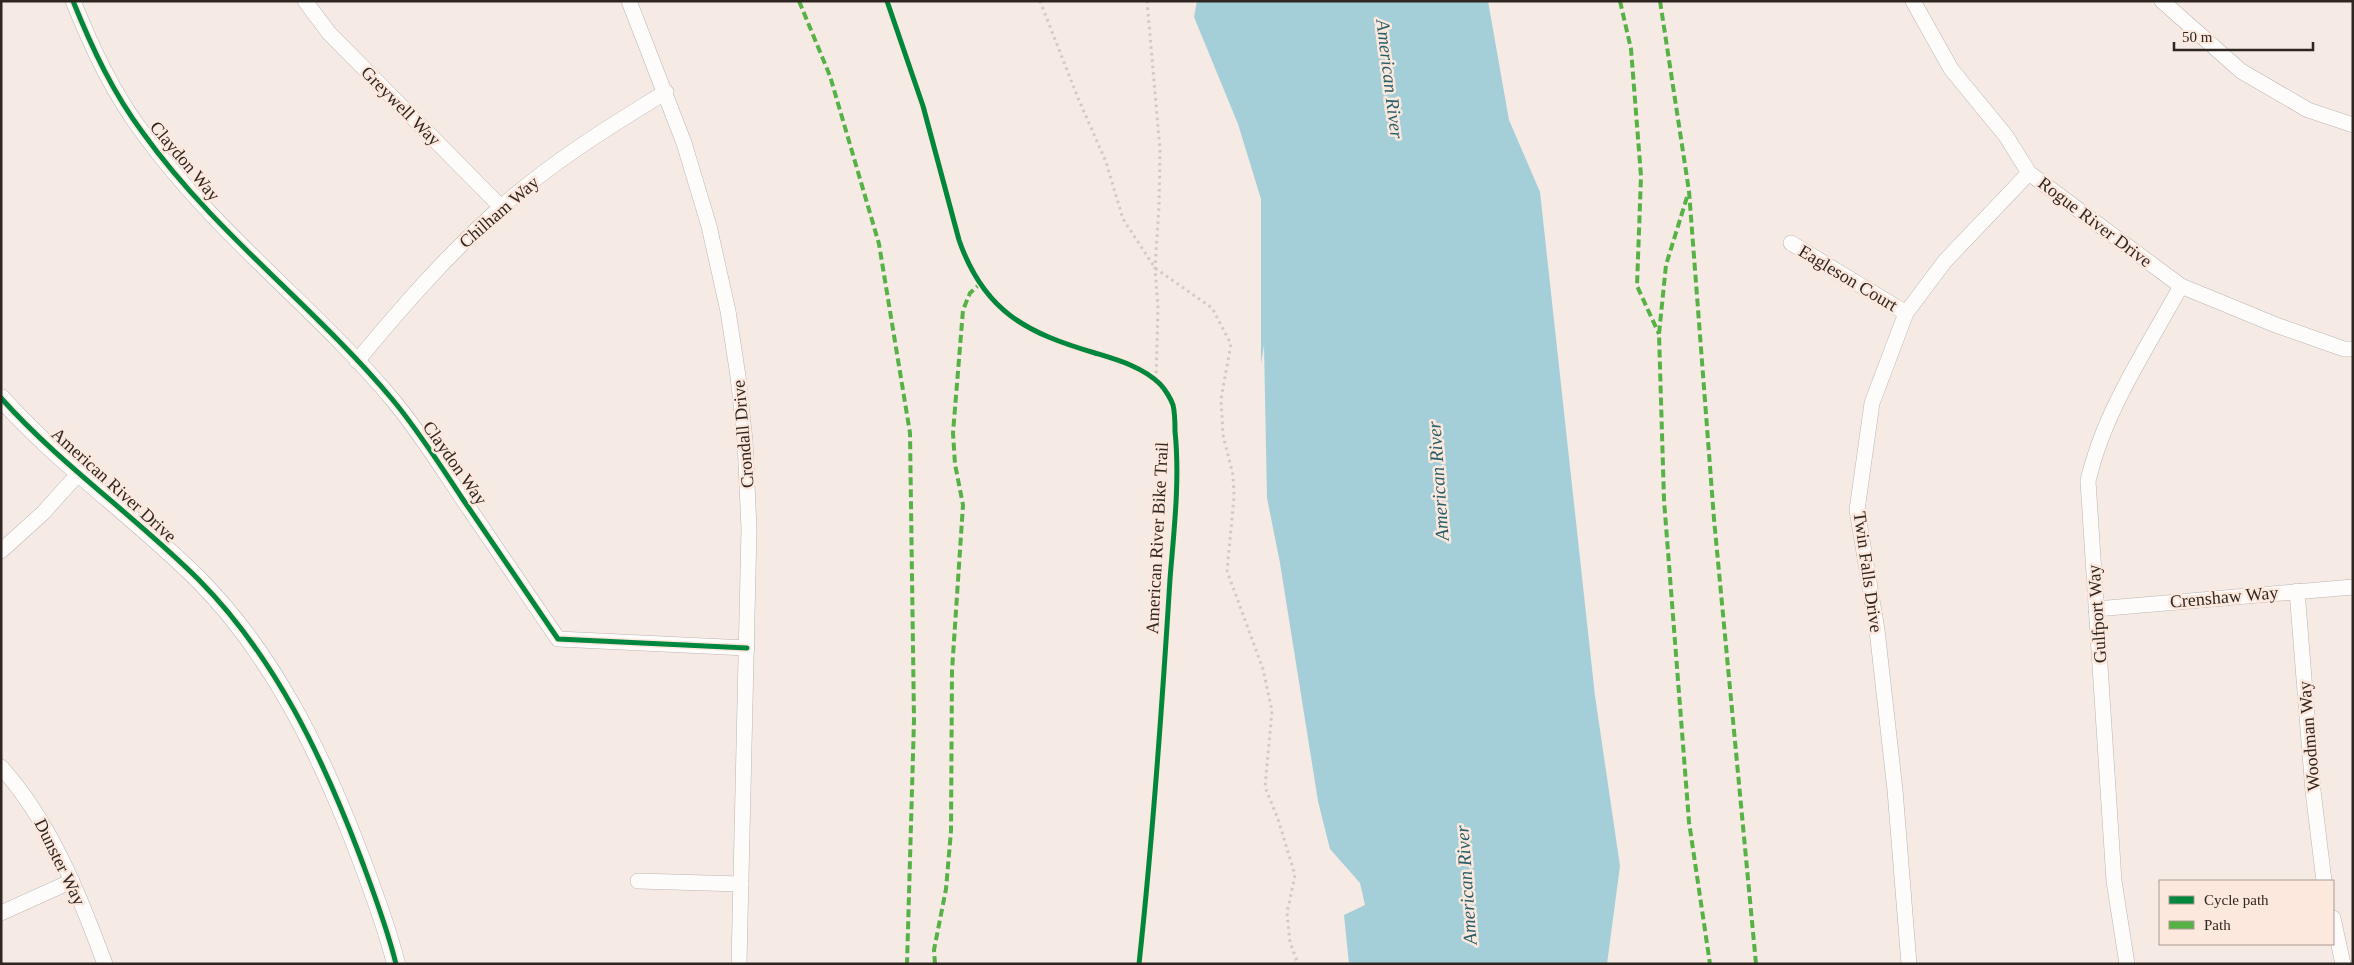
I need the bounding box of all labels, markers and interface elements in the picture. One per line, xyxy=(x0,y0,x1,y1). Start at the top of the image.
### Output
water label: American River xyxy=(1372,16,1408,140)
scale bar xyxy=(2174,20,2313,52)
text: 50 m xyxy=(2182,29,2213,45)
street label: Greywell Way xyxy=(357,62,445,150)
street label: Claydon Way xyxy=(146,117,224,205)
street label: Chilham Way xyxy=(455,172,543,252)
street label: Rogue River Drive xyxy=(2034,173,2156,271)
street label: Eagleson Court xyxy=(1795,241,1901,315)
street label: Crondall Drive xyxy=(728,379,758,489)
street label: Claydon Way xyxy=(419,417,491,509)
water label: American River xyxy=(1423,420,1453,543)
street label: American River Drive xyxy=(48,424,180,546)
street label: American River Bike Trail xyxy=(1142,441,1172,635)
street label: Twin Falls Drive xyxy=(1850,510,1886,634)
street label: Gulfport Way xyxy=(2084,564,2110,664)
street label: Crenshaw Way xyxy=(2169,582,2279,612)
street label: Woodman Way xyxy=(2294,680,2324,792)
street label: Dunster Way xyxy=(30,816,90,908)
water label: American River xyxy=(1451,824,1481,947)
legend xyxy=(2159,880,2334,945)
text: Cycle path xyxy=(2204,892,2269,908)
text: Path xyxy=(2204,917,2231,933)

